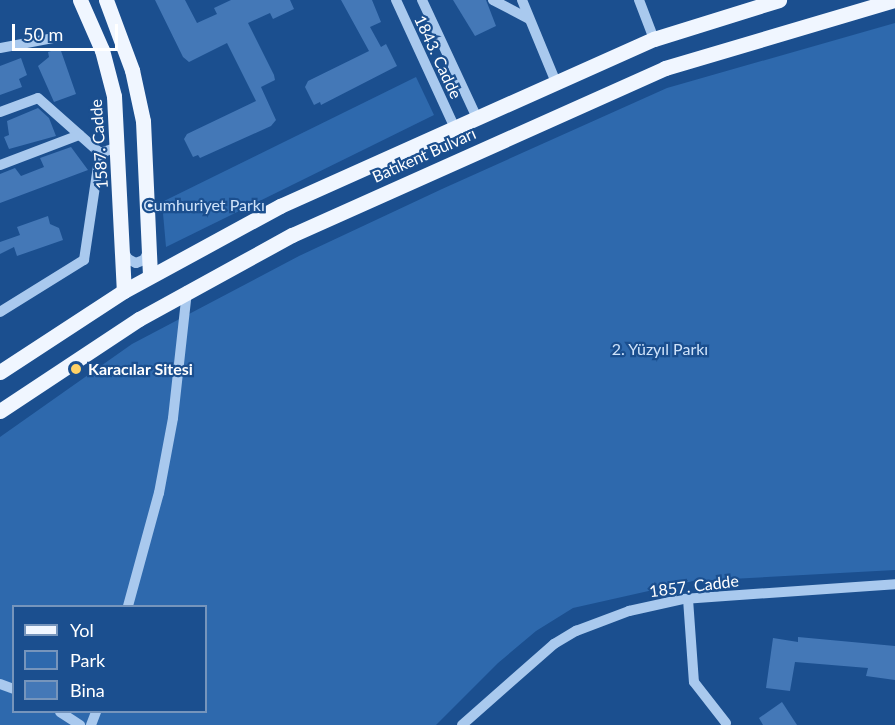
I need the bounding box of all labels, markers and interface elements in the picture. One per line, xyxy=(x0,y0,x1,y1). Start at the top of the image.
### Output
scale bar xyxy=(15,12,122,50)
street label: 1843. Cadde xyxy=(410,12,466,102)
text: 50 m xyxy=(23,23,63,45)
street label: 1587. Cadde xyxy=(86,98,112,190)
street label: Batıkent Bulvarı xyxy=(369,124,479,186)
park label: Cumhuriyet Parkı xyxy=(143,195,265,215)
park label: 2. Yüzyıl Parkı xyxy=(611,339,709,359)
place label: Karacılar Sitesi xyxy=(88,359,193,379)
marker: Karacılar Sitesi xyxy=(69,362,83,376)
street label: 1857. Cadde xyxy=(648,571,740,601)
legend xyxy=(12,605,207,713)
text: Yol xyxy=(70,619,94,641)
text: Park xyxy=(70,649,105,671)
text: Bina xyxy=(70,679,105,701)

